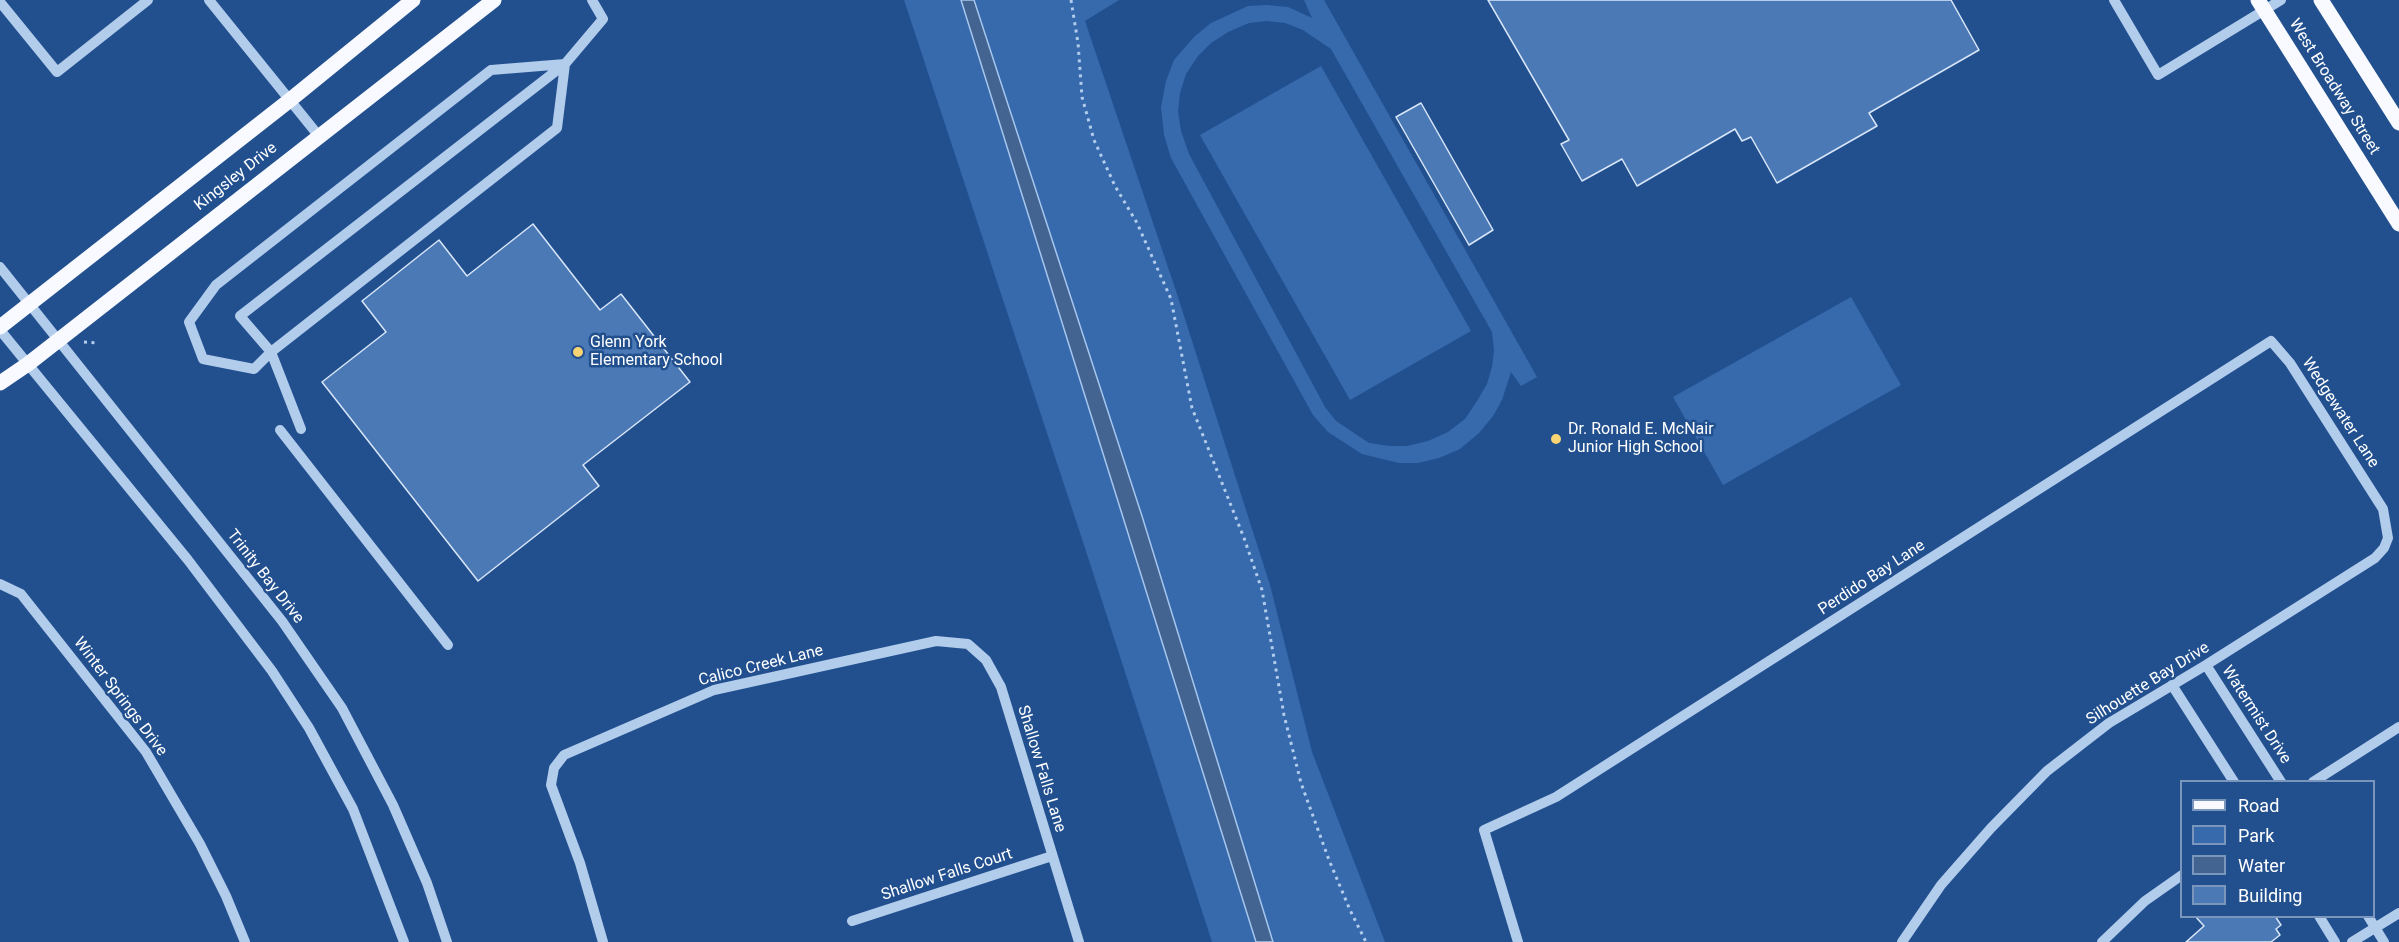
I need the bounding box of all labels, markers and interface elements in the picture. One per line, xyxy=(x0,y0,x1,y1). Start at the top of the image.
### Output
street label: West Broadway Street xyxy=(2284,16,2384,158)
street label: Kingsley Drive xyxy=(191,139,281,215)
place label: Glenn York Elementary School xyxy=(590,333,723,371)
marker: Glenn York Elementary School xyxy=(571,345,585,359)
street label: Wedgewater Lane xyxy=(2297,354,2383,472)
place label: Dr. Ronald E. McNair Junior High School xyxy=(1568,420,1714,458)
marker: Dr. Ronald E. McNair Junior High School xyxy=(1549,432,1563,446)
street label: Trinity Bay Drive xyxy=(222,526,308,628)
street label: Perdido Bay Lane xyxy=(1815,536,1929,620)
street label: Winter Springs Drive xyxy=(69,634,171,760)
street label: Silhouette Bay Drive xyxy=(2083,638,2213,730)
street label: Calico Creek Lane xyxy=(697,641,825,691)
street label: Watermist Drive xyxy=(2217,662,2295,768)
street label: Shallow Falls Lane xyxy=(1013,703,1069,835)
legend xyxy=(2180,780,2375,918)
text: Road xyxy=(2238,795,2279,816)
text: Park xyxy=(2238,825,2274,846)
street label: Shallow Falls Court xyxy=(879,845,1015,905)
text: Water xyxy=(2238,855,2285,876)
text: Building xyxy=(2238,885,2302,906)

